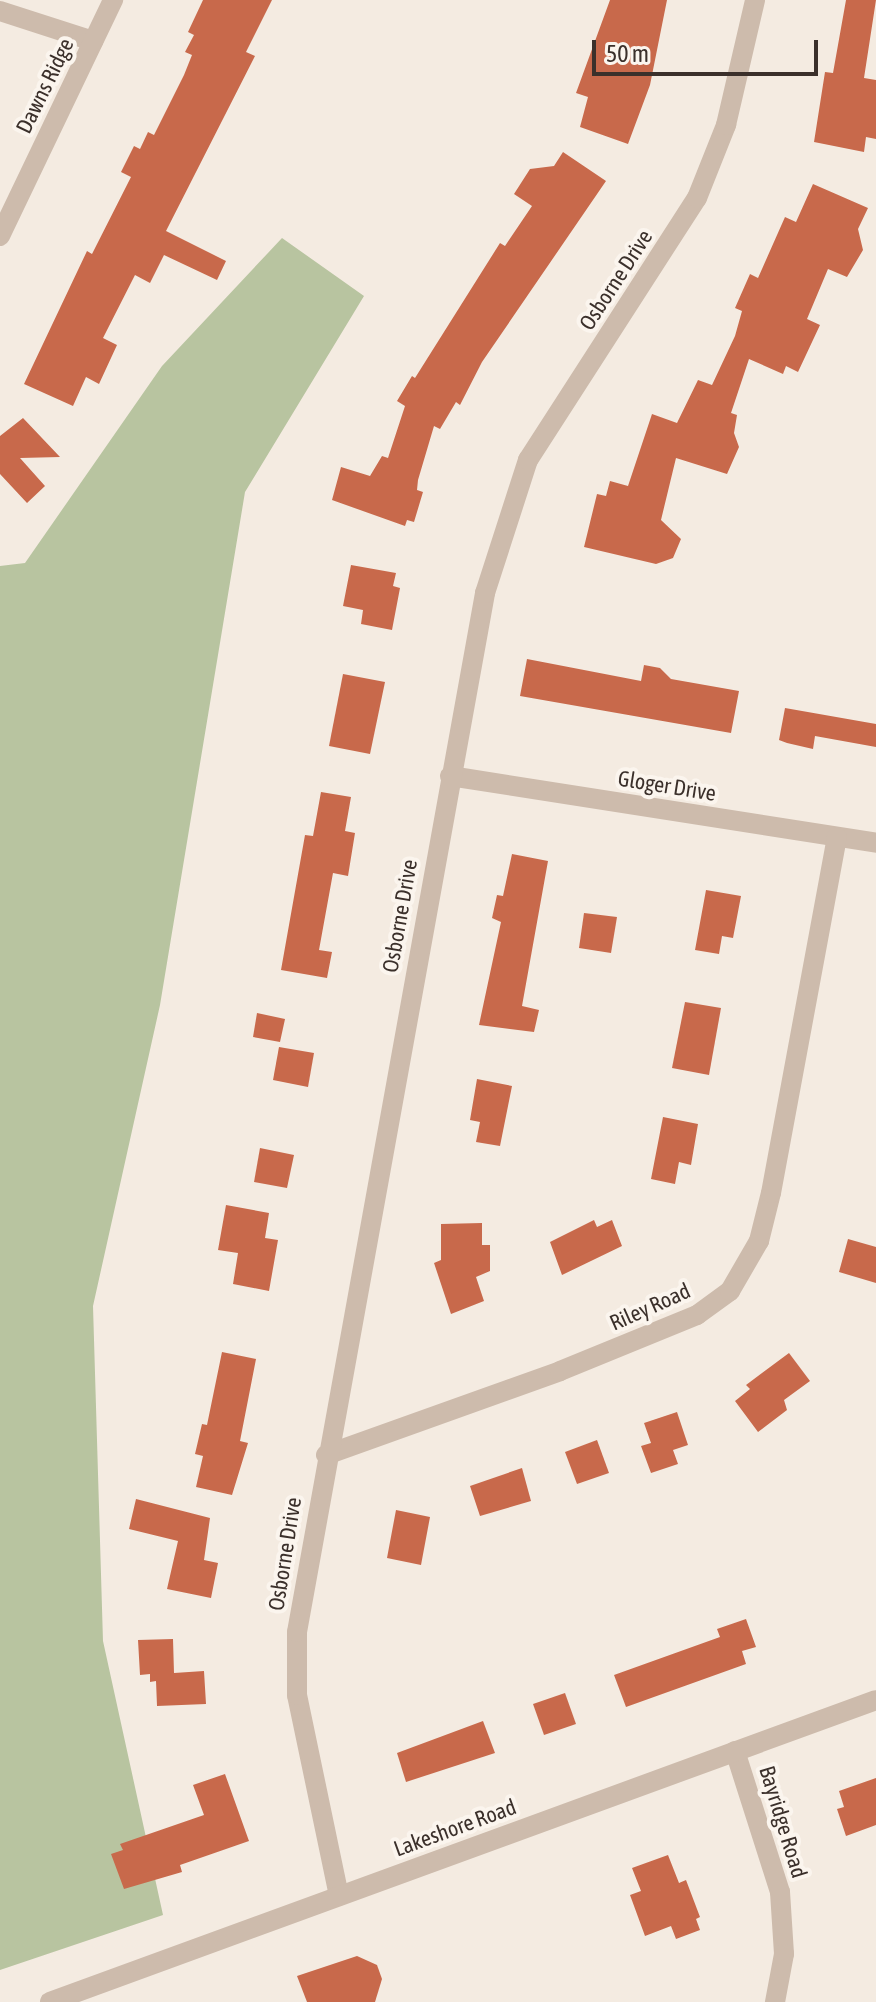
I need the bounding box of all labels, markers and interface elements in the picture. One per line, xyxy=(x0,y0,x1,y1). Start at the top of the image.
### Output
scale bar xyxy=(596,24,822,74)
street label: Dawns Ridge xyxy=(11,34,79,138)
text: 50 m xyxy=(606,40,649,67)
street label: Osborne Drive xyxy=(574,225,658,335)
street label: Gloger Drive xyxy=(616,765,718,807)
street label: Osborne Drive xyxy=(377,857,423,975)
street label: Riley Road xyxy=(606,1278,694,1336)
street label: Osborne Drive xyxy=(263,1496,307,1612)
street label: Bayridge Road xyxy=(753,1763,813,1881)
street label: Lakeshore Road xyxy=(390,1794,520,1862)

